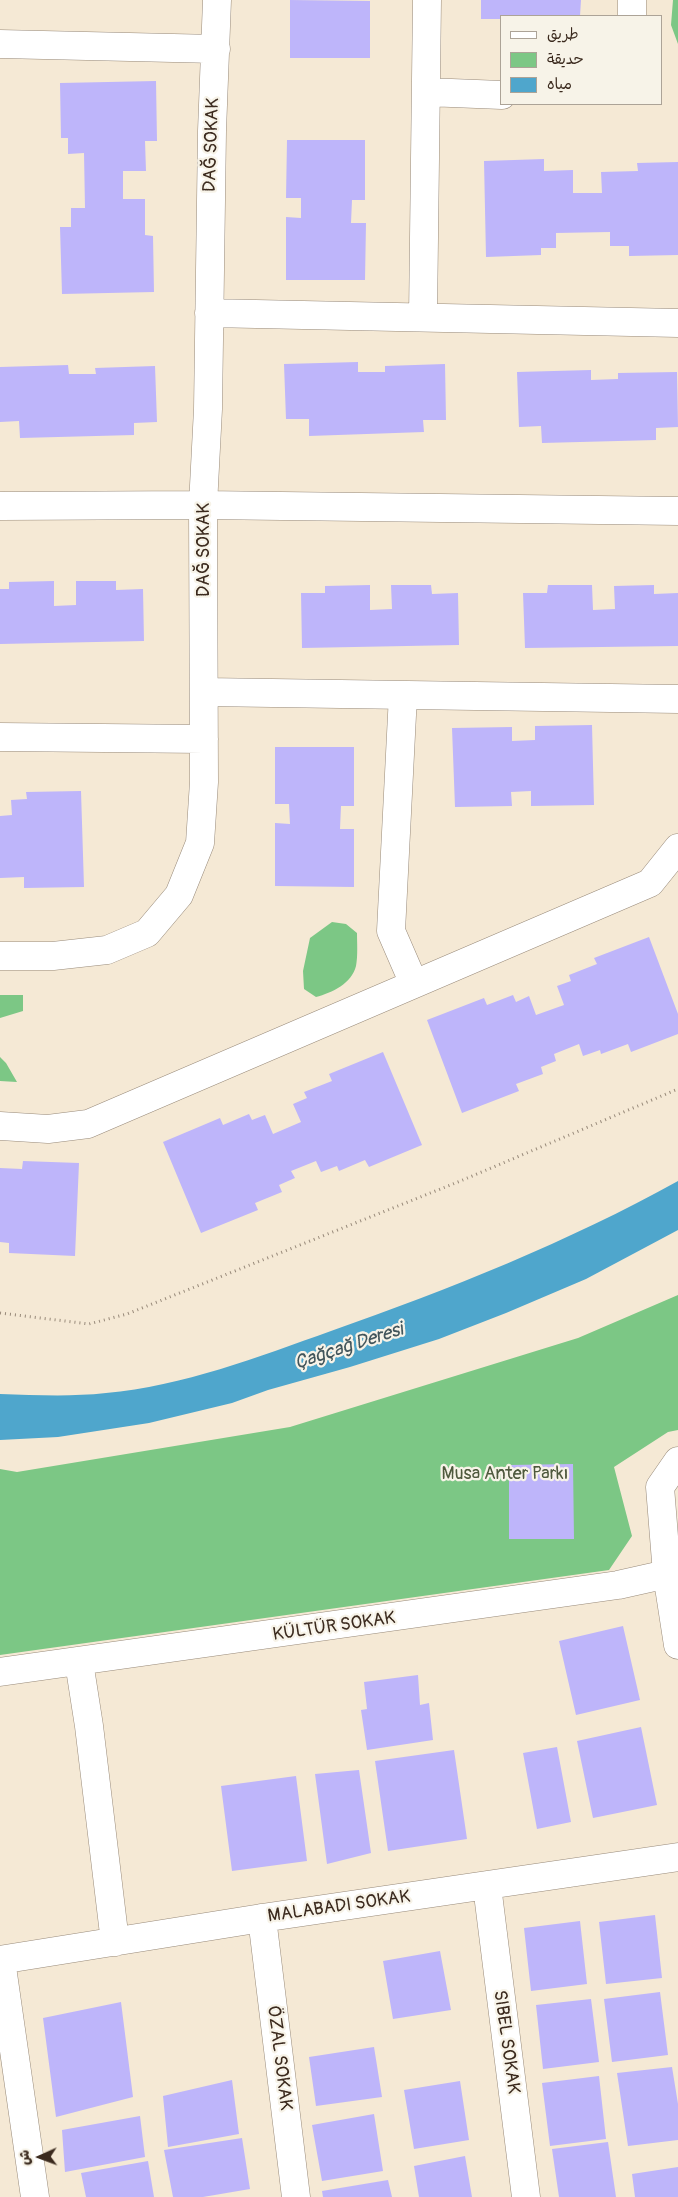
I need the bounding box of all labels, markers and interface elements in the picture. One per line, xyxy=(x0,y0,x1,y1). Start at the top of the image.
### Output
legend xyxy=(500,15,663,105)
text: طريق xyxy=(547,25,579,44)
text: حديقة xyxy=(547,50,584,69)
text: مياه xyxy=(547,75,572,94)
street label: DAĞ SOKAK xyxy=(200,98,224,192)
street label: DAĞ SOKAK xyxy=(193,503,215,597)
water label: Çağçağ Deresi xyxy=(292,1319,406,1375)
park label: Musa Anter Parkı xyxy=(442,1463,568,1485)
street label: KÜLTÜR SOKAK xyxy=(271,1608,397,1646)
street label: MALABADI SOKAK xyxy=(266,1886,412,1928)
street label: SIBEL SOKAK xyxy=(488,1989,524,2095)
street label: ÖZAL SOKAK xyxy=(262,2004,296,2112)
north arrow xyxy=(15,2132,65,2182)
text: ش xyxy=(16,2150,33,2166)

